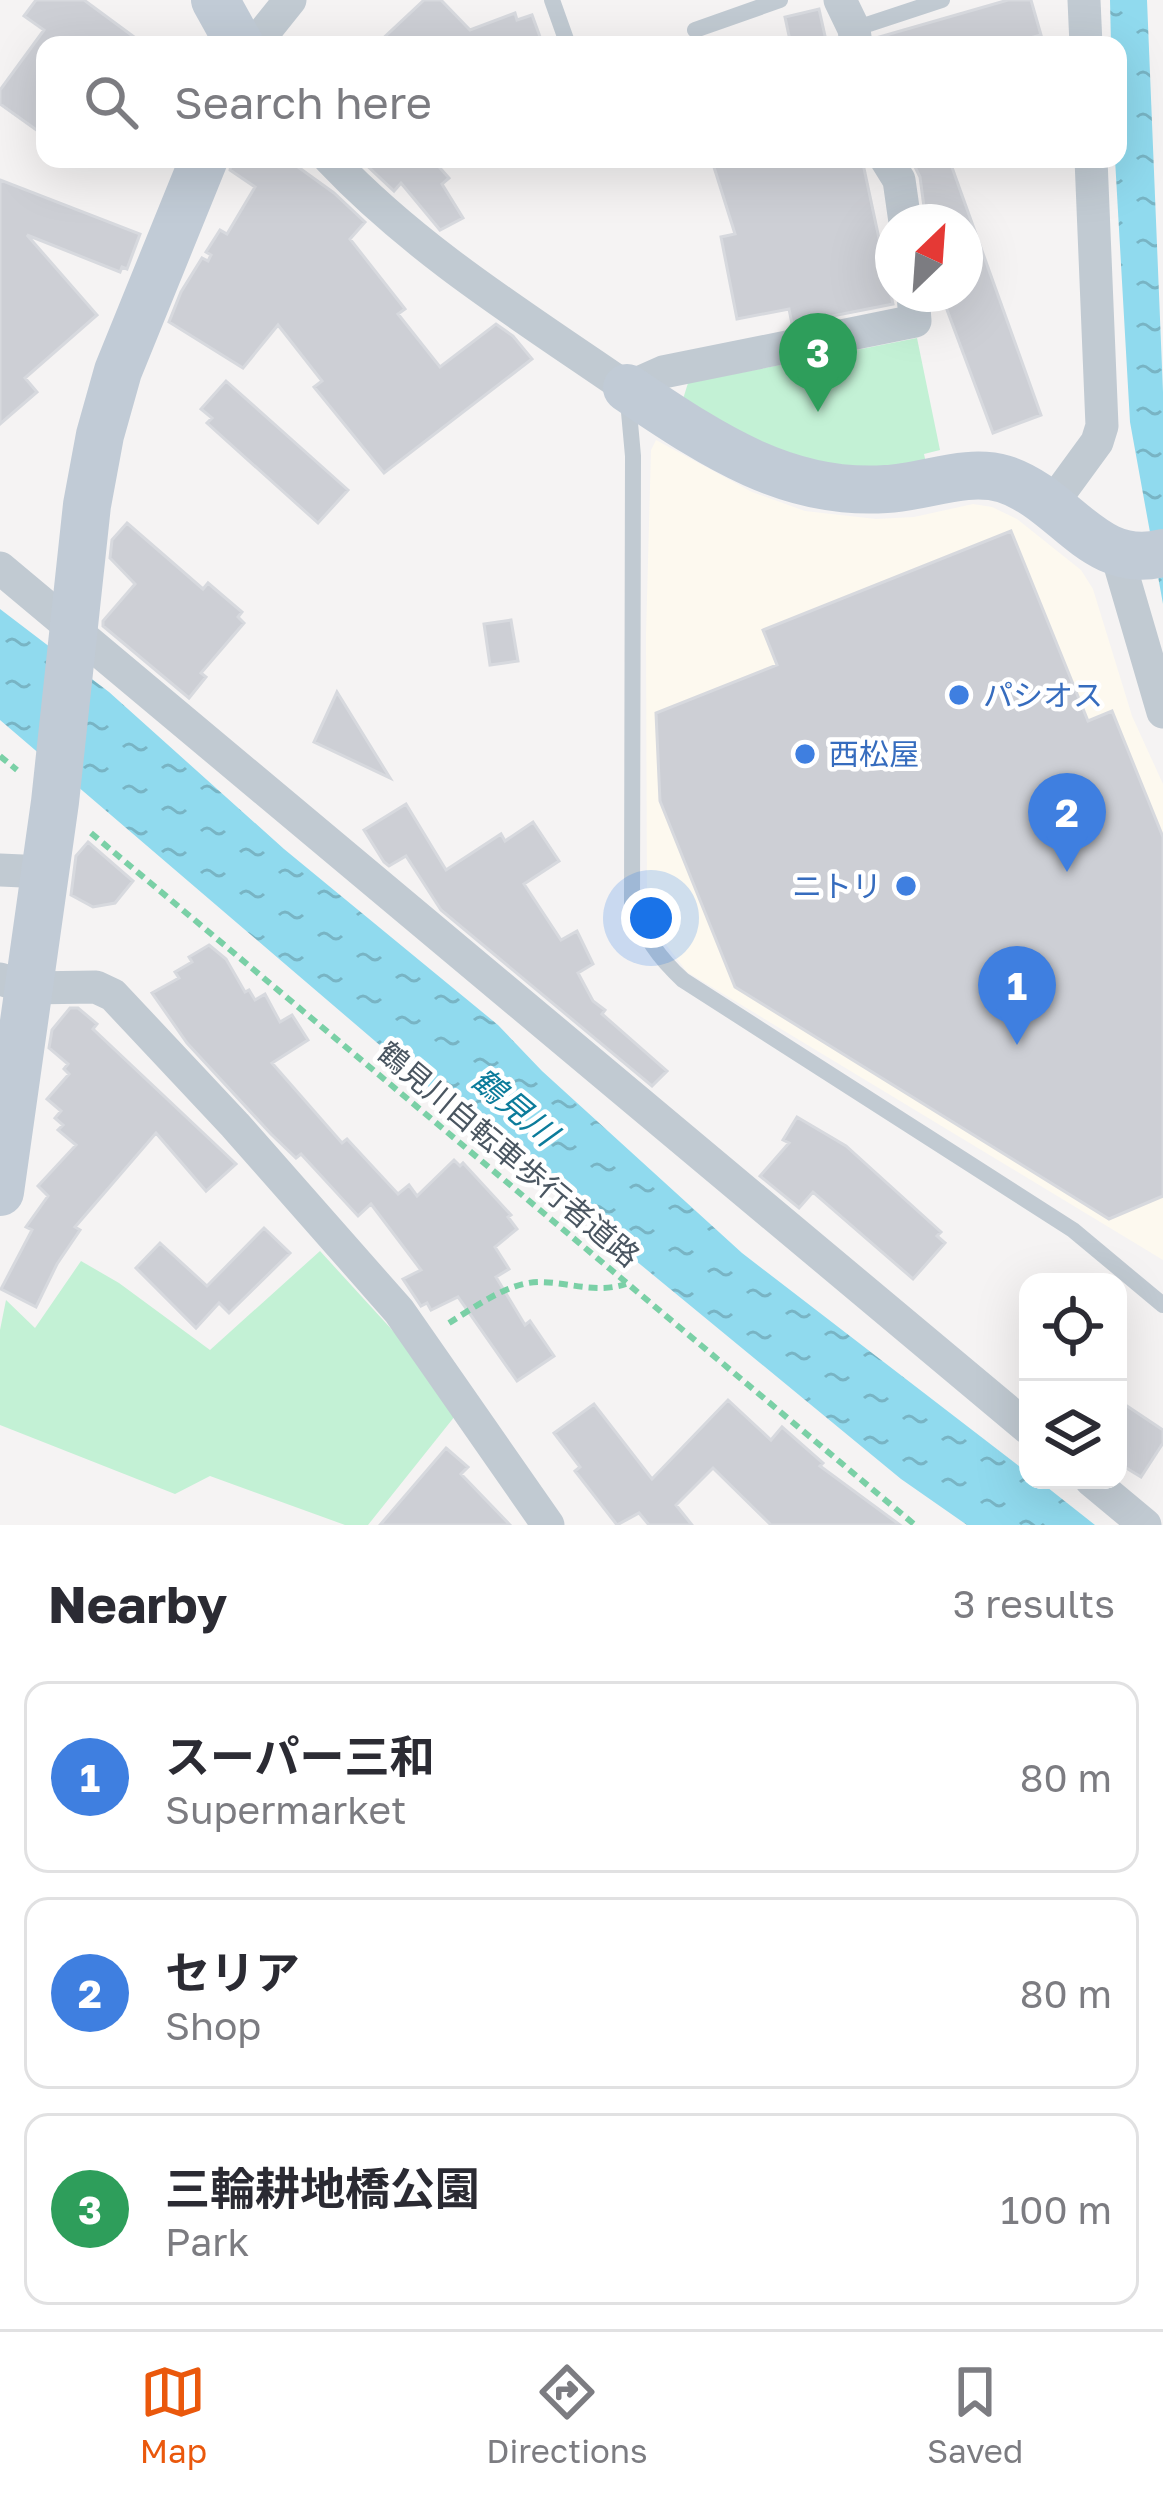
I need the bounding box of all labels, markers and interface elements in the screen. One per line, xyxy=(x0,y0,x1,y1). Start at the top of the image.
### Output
search box xyxy=(36,36,1127,168)
icon: search xyxy=(78,69,144,135)
text: Search here xyxy=(174,75,432,129)
north arrow xyxy=(875,204,983,312)
pin: 3 xyxy=(779,313,857,412)
place label: パシオス xyxy=(983,677,1103,713)
marker: パシオス xyxy=(946,682,972,708)
place label: 西松屋 xyxy=(829,736,919,772)
marker: 西松屋 xyxy=(792,741,818,767)
pin: 2 xyxy=(1028,773,1106,872)
place label: ニトリ xyxy=(792,868,882,904)
marker: ニトリ xyxy=(893,873,919,899)
your location xyxy=(621,888,681,948)
pin: 1 xyxy=(978,946,1056,1045)
street label: 鶴見川自転車歩行者道路 xyxy=(371,1034,647,1274)
water label: 鶴見川 xyxy=(465,1059,568,1155)
map controls xyxy=(1019,1273,1127,1489)
button: locate xyxy=(1019,1273,1127,1381)
button: layers xyxy=(1019,1381,1127,1489)
text: Nearby xyxy=(48,1573,227,1634)
text: 3 results xyxy=(953,1580,1115,1627)
text: スーパー三和 xyxy=(165,1729,435,1783)
text: 1 xyxy=(80,1754,100,1801)
text: 80 m xyxy=(1020,1754,1112,1801)
text: Supermarket xyxy=(165,1786,407,1833)
text: セリア xyxy=(165,1945,300,1999)
text: 2 xyxy=(78,1970,102,2017)
text: 80 m xyxy=(1020,1970,1112,2017)
text: Shop xyxy=(165,2002,261,2049)
text: 三輪耕地橋公園 xyxy=(165,2161,480,2215)
text: 3 xyxy=(78,2186,102,2233)
text: 100 m xyxy=(1000,2186,1112,2233)
text: Park xyxy=(165,2218,249,2265)
tab: Map xyxy=(140,2359,207,2470)
tab: Directions xyxy=(486,2359,648,2470)
tab: Saved xyxy=(927,2359,1023,2470)

